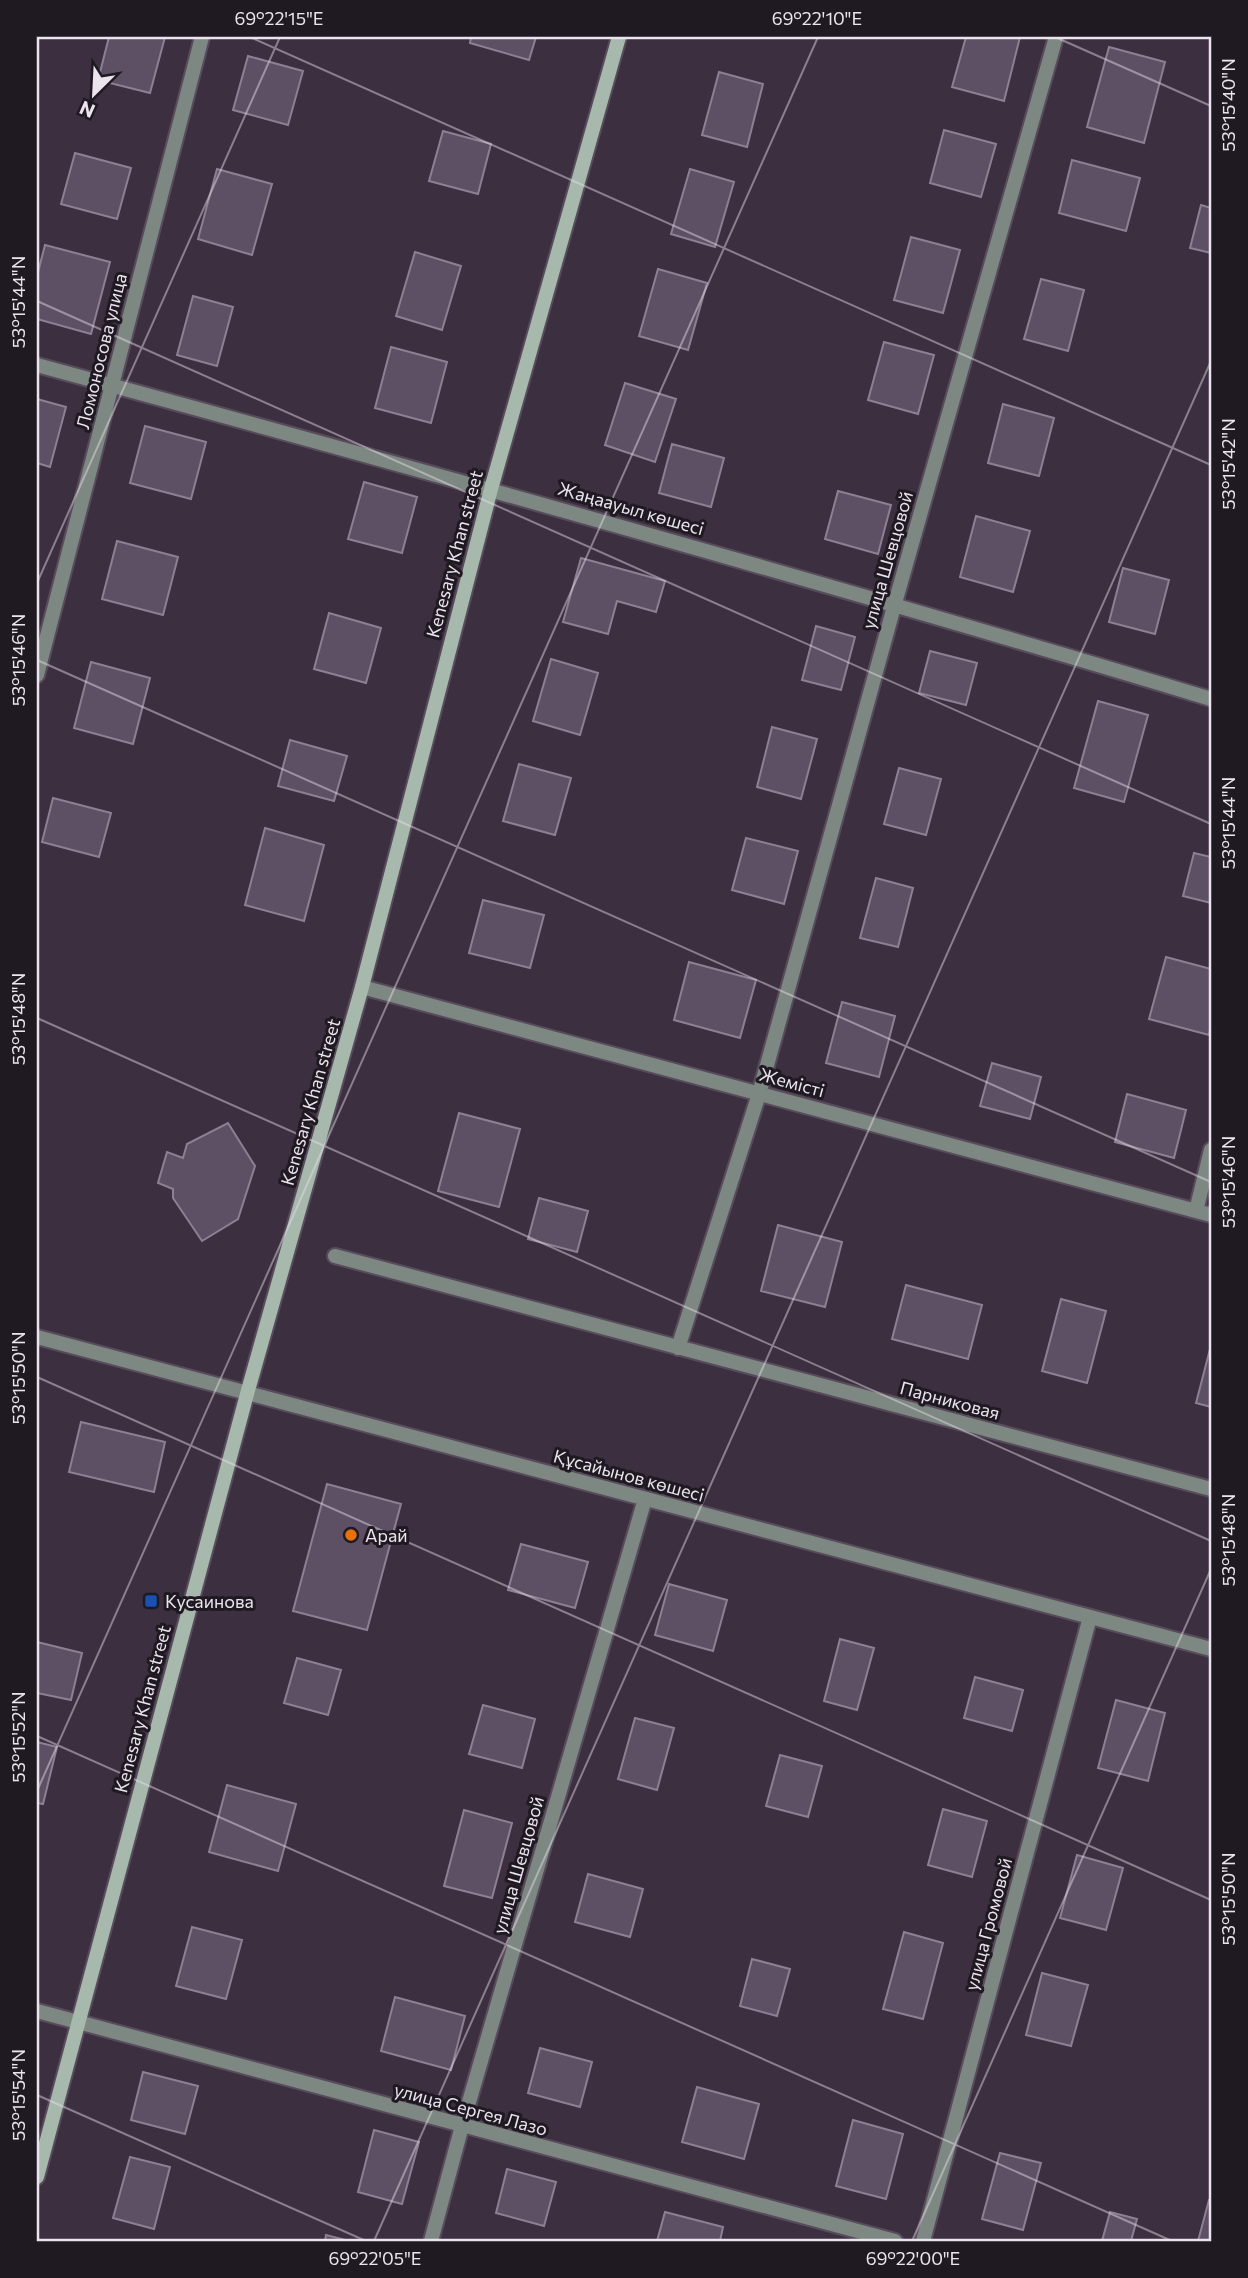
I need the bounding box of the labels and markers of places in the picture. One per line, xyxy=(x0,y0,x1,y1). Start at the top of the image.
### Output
place label: Арай xyxy=(365,1524,408,1546)
marker: Арай xyxy=(343,1527,359,1543)
place label: Кусаинова xyxy=(165,1590,254,1612)
marker: Кусаинова xyxy=(143,1593,159,1609)

